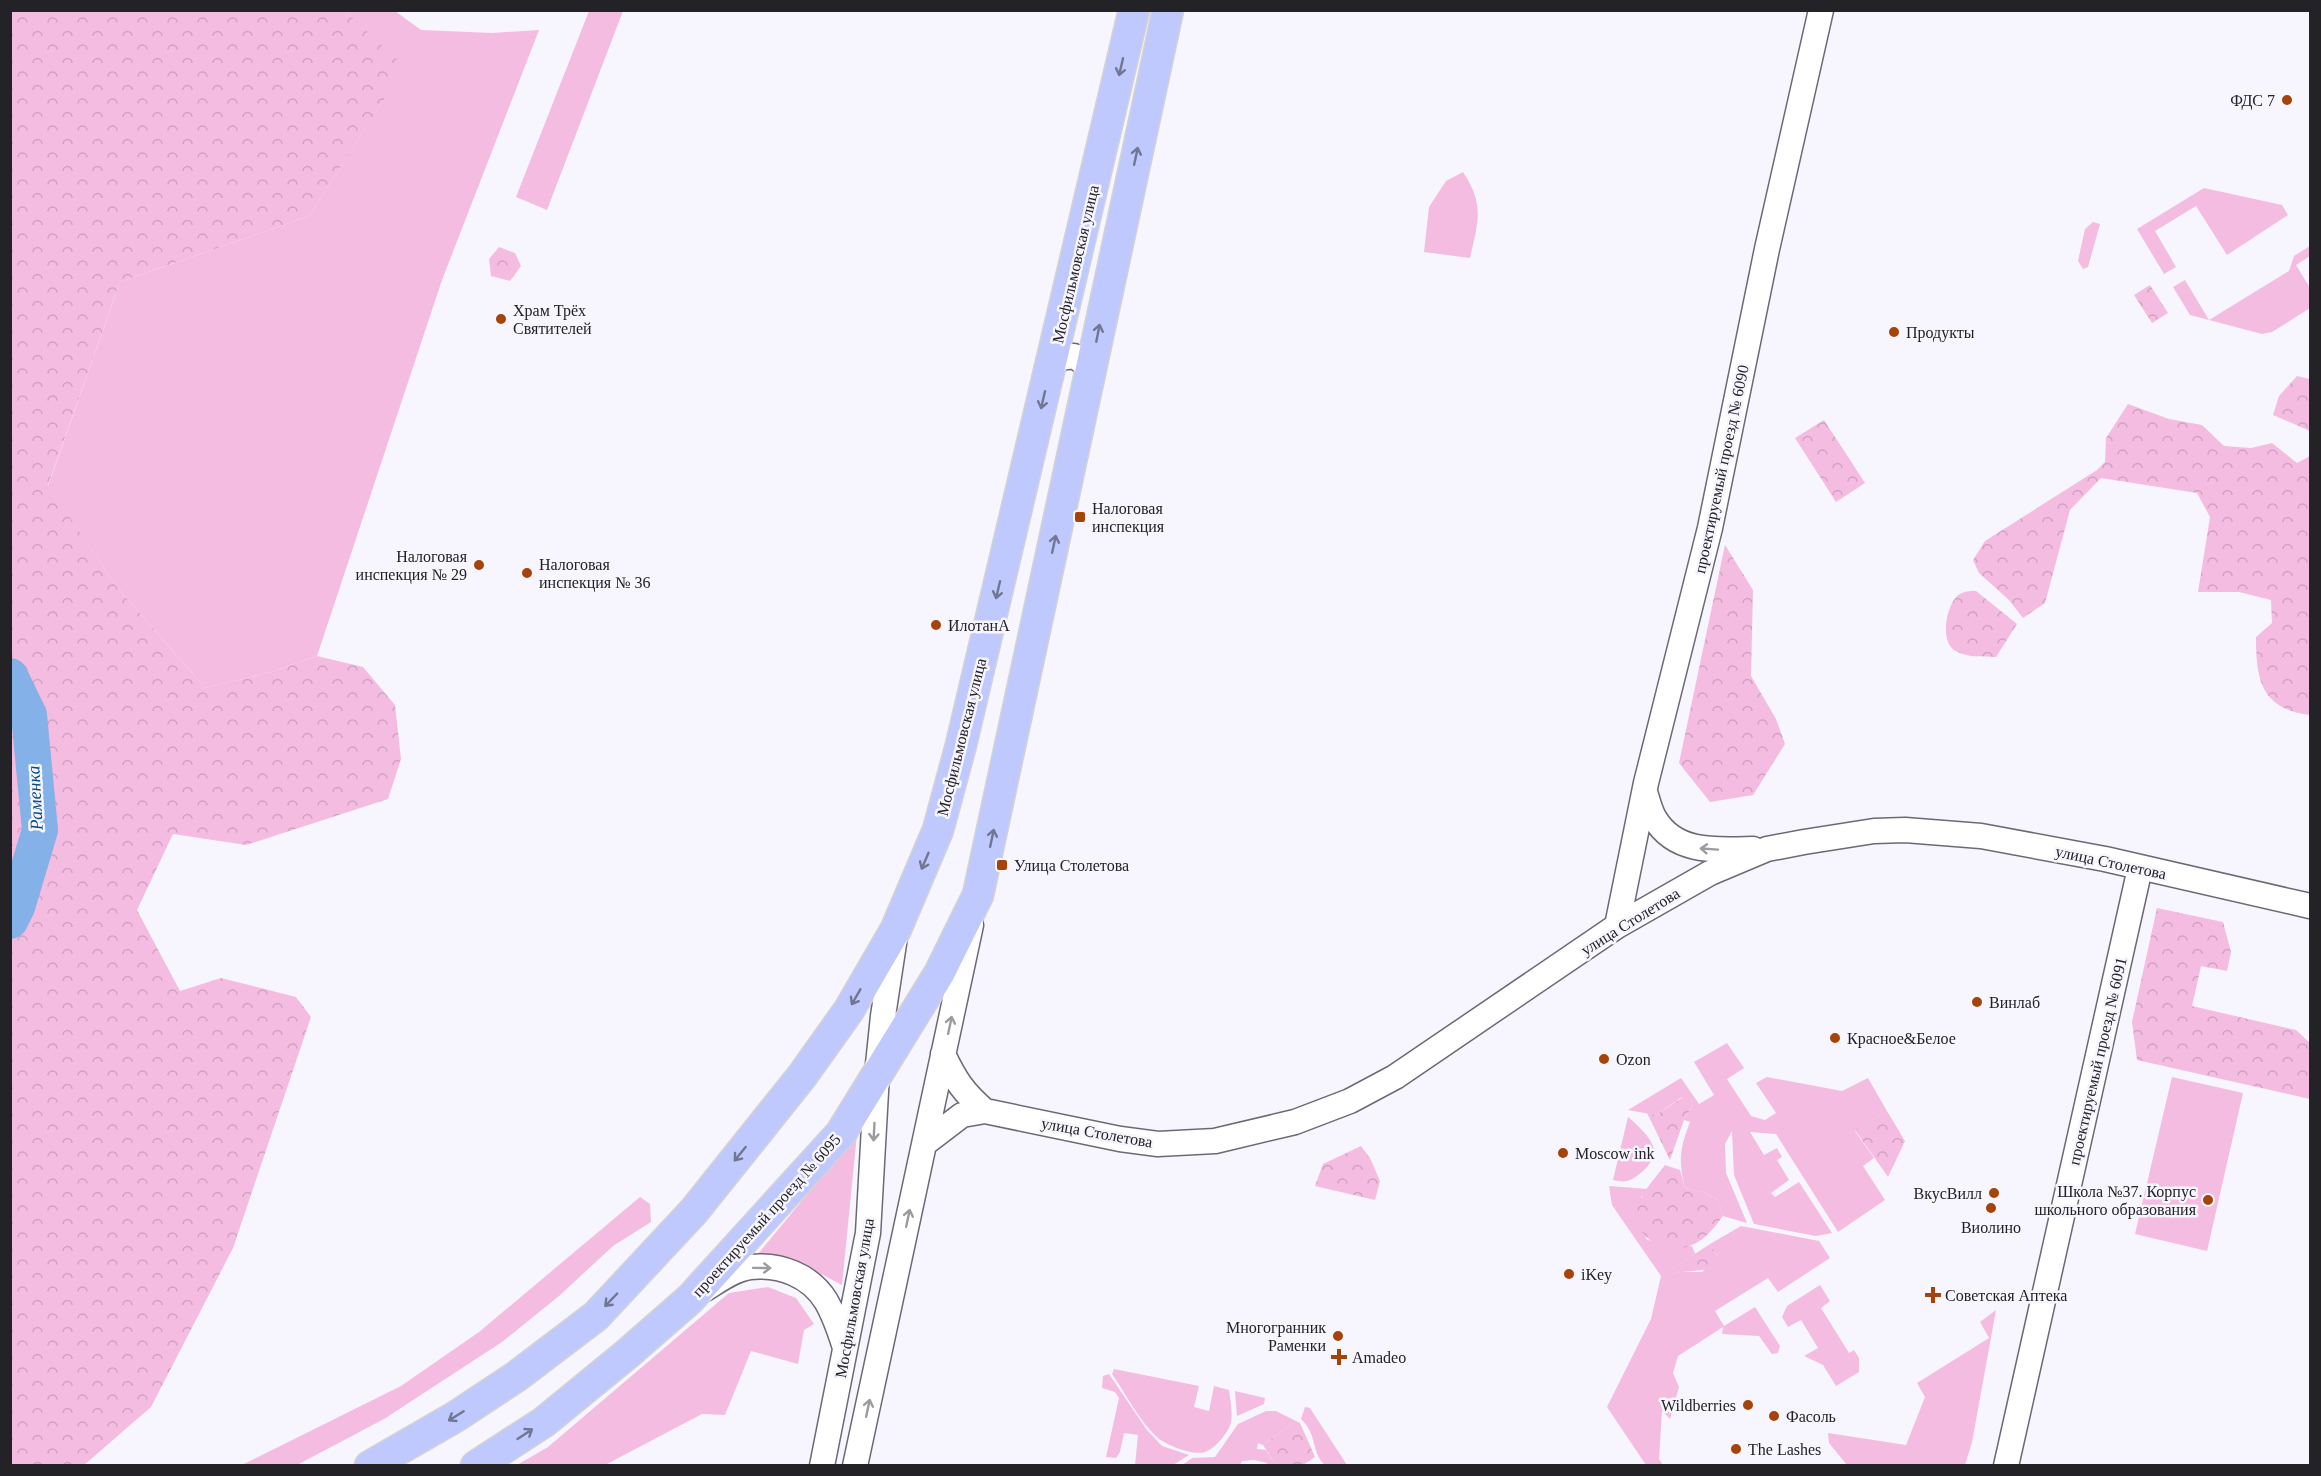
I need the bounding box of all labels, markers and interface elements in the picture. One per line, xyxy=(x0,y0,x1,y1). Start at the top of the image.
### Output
one-way arrow xyxy=(1115,57,1126,77)
place label: ФДС 7 xyxy=(2230,92,2275,110)
marker: ФДС 7 xyxy=(2280,93,2294,107)
one-way arrow xyxy=(1131,146,1142,166)
street label: Мосфильмовская улица xyxy=(1049,183,1103,345)
place label: Храм Трёх Святителей xyxy=(513,302,592,337)
marker: Храм Трёх Святителей xyxy=(494,312,508,326)
one-way arrow xyxy=(1093,323,1104,343)
place label: Продукты xyxy=(1906,324,1975,342)
marker: Продукты xyxy=(1887,325,1901,339)
street label: проектируемый проезд № 6090 xyxy=(1691,363,1753,575)
one-way arrow xyxy=(1036,391,1048,410)
place label: Налоговая инспекция xyxy=(1092,500,1165,536)
marker: Налоговая инспекция xyxy=(1073,510,1087,524)
one-way arrow xyxy=(1049,535,1060,554)
place label: Налоговая инспекция № 29 xyxy=(356,548,468,584)
place label: Налоговая инспекция № 36 xyxy=(539,556,650,592)
marker: Налоговая инспекция № 29 xyxy=(472,558,486,572)
marker: Налоговая инспекция № 36 xyxy=(520,566,534,580)
one-way arrow xyxy=(991,580,1003,599)
place label: ИлотанА xyxy=(948,617,1010,634)
marker: ИлотанА xyxy=(929,618,943,632)
street label: Мосфильмовская улица xyxy=(934,657,990,818)
water label: Раменка xyxy=(23,765,47,832)
one-way arrow xyxy=(987,828,998,848)
street label: улица Столетова xyxy=(2054,842,2168,884)
one-way arrow xyxy=(1700,843,1719,854)
one-way arrow xyxy=(919,851,930,870)
place label: Улица Столетова xyxy=(1014,857,1129,875)
marker: Улица Столетова xyxy=(995,858,1009,872)
street label: улица Столетова xyxy=(1578,884,1683,959)
street label: проектируемый проезд № 6091 xyxy=(2065,956,2131,1167)
one-way arrow xyxy=(850,988,862,1005)
place label: Винлаб xyxy=(1989,994,2040,1011)
marker: Винлаб xyxy=(1970,995,1984,1009)
one-way arrow xyxy=(945,1016,956,1035)
place label: Красное&Белое xyxy=(1847,1030,1956,1048)
marker: Красное&Белое xyxy=(1828,1031,1842,1045)
place label: Ozon xyxy=(1616,1051,1651,1068)
marker: Ozon xyxy=(1597,1052,1611,1066)
street label: улица Столетова xyxy=(1040,1114,1154,1152)
one-way arrow xyxy=(868,1122,879,1142)
street label: проектируемый проезд № 6095 xyxy=(689,1131,845,1301)
place label: Moscow ink xyxy=(1575,1145,1655,1162)
one-way arrow xyxy=(734,1146,747,1162)
marker: Moscow ink xyxy=(1556,1146,1570,1160)
place label: Школа №37. Корпус школьного образования xyxy=(2035,1183,2197,1219)
place label: ВкусВилл xyxy=(1913,1185,1982,1203)
marker: ВкусВилл xyxy=(1987,1186,2001,1200)
marker: Школа №37. Корпус школьного образования xyxy=(2201,1193,2215,1207)
marker: Виолино xyxy=(1984,1201,1998,1215)
one-way arrow xyxy=(903,1208,915,1227)
street label: Мосфильмовская улица xyxy=(832,1217,878,1379)
place label: Виолино xyxy=(1961,1219,2021,1236)
one-way arrow xyxy=(751,1262,771,1273)
place label: iKey xyxy=(1581,1266,1612,1284)
marker: iKey xyxy=(1562,1267,1576,1281)
place label: Советская Аптека xyxy=(1945,1287,2067,1304)
marker: Советская Аптека xyxy=(1926,1288,1940,1302)
one-way arrow xyxy=(604,1292,619,1307)
place label: Многогранник Раменки xyxy=(1226,1319,1326,1354)
marker: Многогранник Раменки xyxy=(1331,1329,1345,1343)
marker: Amadeo xyxy=(1330,1348,1348,1366)
place label: Amadeo xyxy=(1352,1349,1406,1366)
place label: Wildberries xyxy=(1661,1397,1736,1414)
marker: Wildberries xyxy=(1741,1398,1755,1412)
one-way arrow xyxy=(862,1399,874,1418)
place label: Фасоль xyxy=(1786,1408,1836,1425)
marker: Фасоль xyxy=(1767,1409,1781,1423)
one-way arrow xyxy=(447,1410,464,1423)
one-way arrow xyxy=(516,1428,533,1440)
place label: The Lashes xyxy=(1748,1441,1821,1458)
marker: The Lashes xyxy=(1729,1442,1743,1456)

